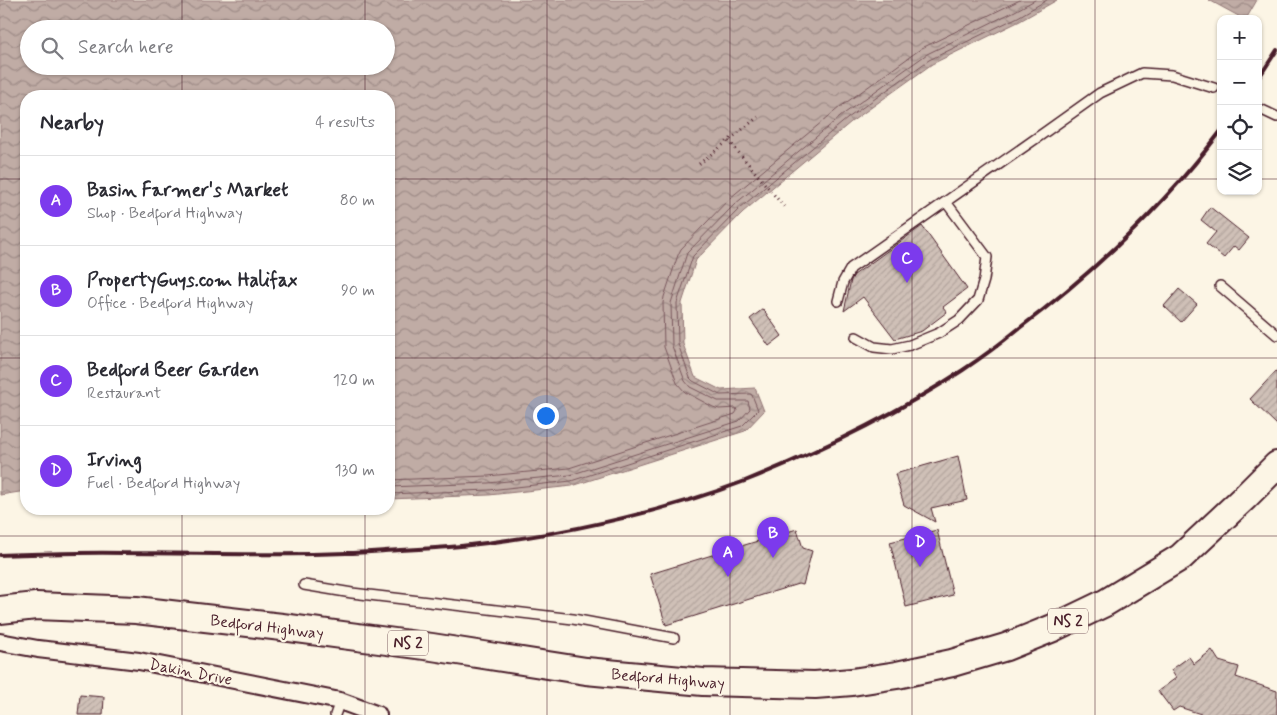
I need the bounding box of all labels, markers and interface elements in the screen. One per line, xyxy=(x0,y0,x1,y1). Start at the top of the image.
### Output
map controls xyxy=(1217,15,1262,195)
button: + xyxy=(1217,15,1262,60)
search box xyxy=(20,20,395,75)
icon: search xyxy=(38,34,66,62)
text: Search here xyxy=(78,35,174,60)
button: − xyxy=(1217,60,1262,105)
button: locate xyxy=(1217,105,1262,150)
text: Nearby xyxy=(40,109,104,137)
text: 4 results xyxy=(315,112,375,133)
button: layers xyxy=(1217,150,1262,195)
text: Basin Farmer's Market xyxy=(87,178,288,203)
text: A xyxy=(51,190,61,211)
text: 80 m xyxy=(340,190,375,211)
text: Shop · Bedford Highway xyxy=(87,203,243,224)
pin: C xyxy=(891,242,923,283)
text: PropertyGuys.com Halifax xyxy=(87,268,297,293)
text: B xyxy=(51,280,61,301)
text: 90 m xyxy=(341,280,375,301)
text: Office · Bedford Highway xyxy=(87,293,253,314)
text: Bedford Beer Garden xyxy=(87,358,259,383)
text: C xyxy=(50,370,62,391)
text: 120 m xyxy=(333,370,375,391)
text: Restaurant xyxy=(87,383,161,404)
your location xyxy=(533,403,559,429)
text: Irving xyxy=(87,448,142,473)
text: D xyxy=(50,460,62,481)
text: 130 m xyxy=(334,460,375,481)
text: Fuel · Bedford Highway xyxy=(87,473,240,494)
pin: B xyxy=(757,517,789,558)
pin: D xyxy=(904,526,936,567)
pin: A xyxy=(712,536,744,577)
road number: NS 2 xyxy=(1048,608,1088,634)
street label: Bedford Highway xyxy=(209,610,325,647)
road number: NS 2 xyxy=(388,630,428,656)
street label: Dakin Drive xyxy=(147,654,234,691)
street label: Bedford Highway xyxy=(610,664,726,697)

